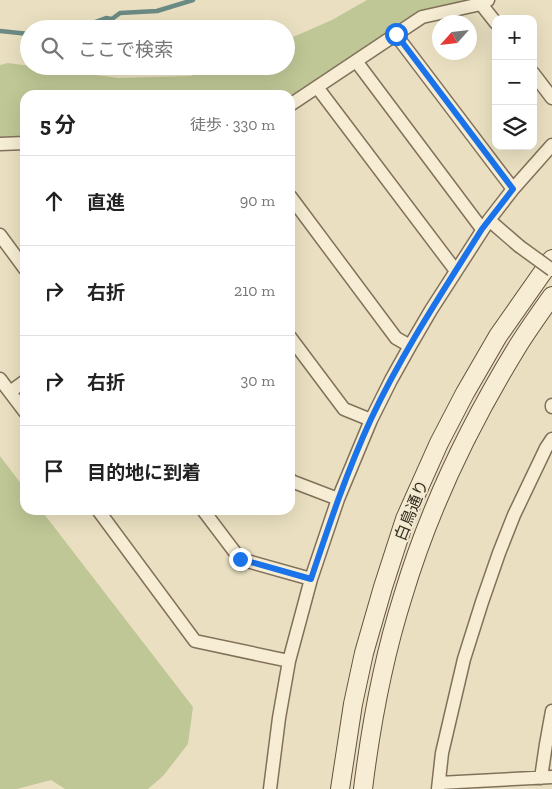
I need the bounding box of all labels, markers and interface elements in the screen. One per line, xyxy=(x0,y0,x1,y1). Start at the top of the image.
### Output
north arrow xyxy=(432,15,477,60)
map controls xyxy=(492,15,537,150)
button: + xyxy=(492,15,537,60)
search box xyxy=(20,20,295,75)
route start xyxy=(385,23,408,46)
icon: search xyxy=(38,34,66,62)
text: ここで検索 xyxy=(78,38,173,61)
button: − xyxy=(492,60,537,105)
button: layers xyxy=(492,105,537,150)
text: 5 分 xyxy=(40,112,76,137)
text: 徒歩 · 330 m xyxy=(190,115,275,134)
icon: ahead xyxy=(40,187,68,215)
text: 直進 xyxy=(87,191,125,214)
text: 90 m xyxy=(240,191,275,210)
icon: right xyxy=(40,277,68,305)
text: 右折 xyxy=(87,281,125,304)
text: 210 m xyxy=(234,281,275,300)
icon: right xyxy=(40,367,68,395)
text: 右折 xyxy=(87,371,125,394)
text: 30 m xyxy=(241,371,275,390)
icon: arrive xyxy=(40,457,68,485)
text: 目的地に到着 xyxy=(87,461,201,484)
street label: 白鳥通り xyxy=(391,477,432,543)
route end xyxy=(229,548,252,571)

